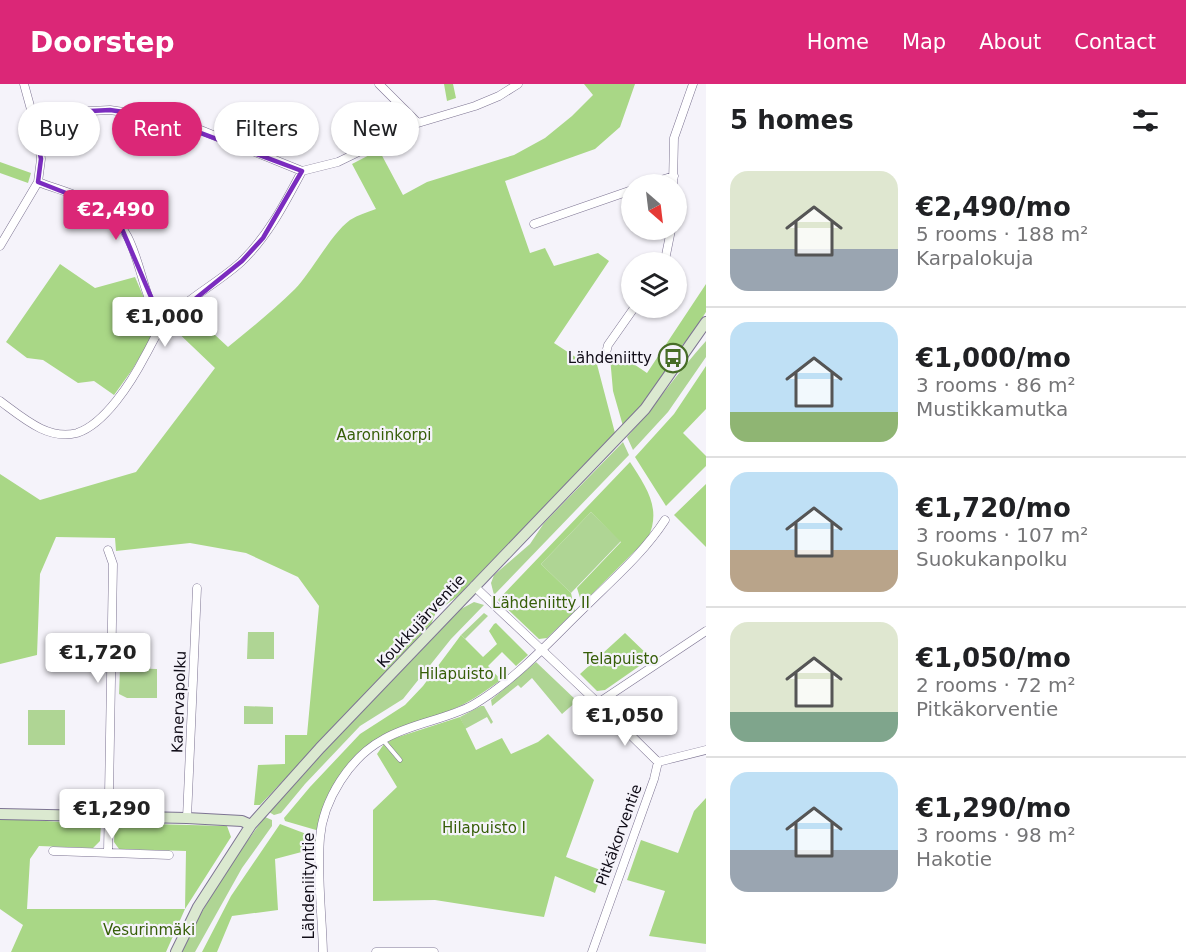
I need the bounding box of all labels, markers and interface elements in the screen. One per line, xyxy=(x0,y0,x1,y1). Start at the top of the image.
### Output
text: Doorstep xyxy=(30,26,175,59)
text: Home xyxy=(807,30,869,54)
text: Map xyxy=(902,30,946,54)
text: About xyxy=(979,30,1041,54)
text: Contact xyxy=(1074,30,1156,54)
chip: Buy xyxy=(18,102,100,156)
chip: Rent xyxy=(112,102,202,156)
chip: Filters xyxy=(214,102,319,156)
chip: New xyxy=(331,102,419,156)
icon: filters xyxy=(1129,104,1162,137)
text: 5 homes xyxy=(730,105,854,135)
north arrow xyxy=(621,174,687,240)
map controls xyxy=(621,174,687,318)
pin: €2,490 xyxy=(67,190,165,241)
text: €2,490/mo xyxy=(916,192,1071,222)
icon: home xyxy=(778,195,850,267)
text: €2,490 xyxy=(77,197,155,221)
text: 5 rooms · 188 m² xyxy=(916,222,1088,246)
text: Karpalokuja xyxy=(916,246,1033,270)
button: layers xyxy=(621,252,687,318)
pin: €1,000 xyxy=(116,297,214,348)
text: €1,000 xyxy=(126,304,204,328)
bus stop icon: Lähdeniitty xyxy=(657,342,689,374)
text: €1,000/mo xyxy=(916,343,1071,373)
icon: home xyxy=(778,346,850,418)
place label: Lähdeniitty xyxy=(568,349,652,367)
text: 3 rooms · 86 m² xyxy=(916,373,1076,397)
text: Mustikkamutka xyxy=(916,397,1068,421)
park label: Aaroninkorpi xyxy=(337,426,431,444)
text: €1,720/mo xyxy=(916,493,1071,523)
icon: home xyxy=(778,496,850,568)
text: 3 rooms · 107 m² xyxy=(916,523,1088,547)
text: Suokukanpolku xyxy=(916,547,1068,571)
street label: Koukkujärventie xyxy=(373,571,469,671)
park label: Lähdeniitty II xyxy=(492,594,590,612)
pin: €1,720 xyxy=(49,633,147,684)
text: €1,720 xyxy=(59,640,137,664)
text: €1,050/mo xyxy=(916,643,1071,673)
icon: home xyxy=(778,646,850,718)
park label: Telapuisto xyxy=(582,650,659,668)
street label: Kanervapolku xyxy=(168,651,190,753)
park label: Hilapuisto II xyxy=(419,665,507,683)
text: 2 rooms · 72 m² xyxy=(916,673,1076,697)
pin: €1,050 xyxy=(576,696,674,747)
text: Pitkäkorventie xyxy=(916,697,1058,721)
text: €1,050 xyxy=(586,703,664,727)
street label: Pitkäkorventie xyxy=(592,782,646,888)
pin: €1,290 xyxy=(63,789,161,840)
text: €1,290/mo xyxy=(916,793,1071,823)
text: €1,290 xyxy=(73,796,151,820)
icon: home xyxy=(778,796,850,868)
park label: Hilapuisto I xyxy=(442,819,526,837)
text: 3 rooms · 98 m² xyxy=(916,823,1076,847)
street label: Lähdeniityntie xyxy=(300,832,318,940)
text: Hakotie xyxy=(916,847,992,871)
park label: Vesurinmäki xyxy=(103,921,195,939)

